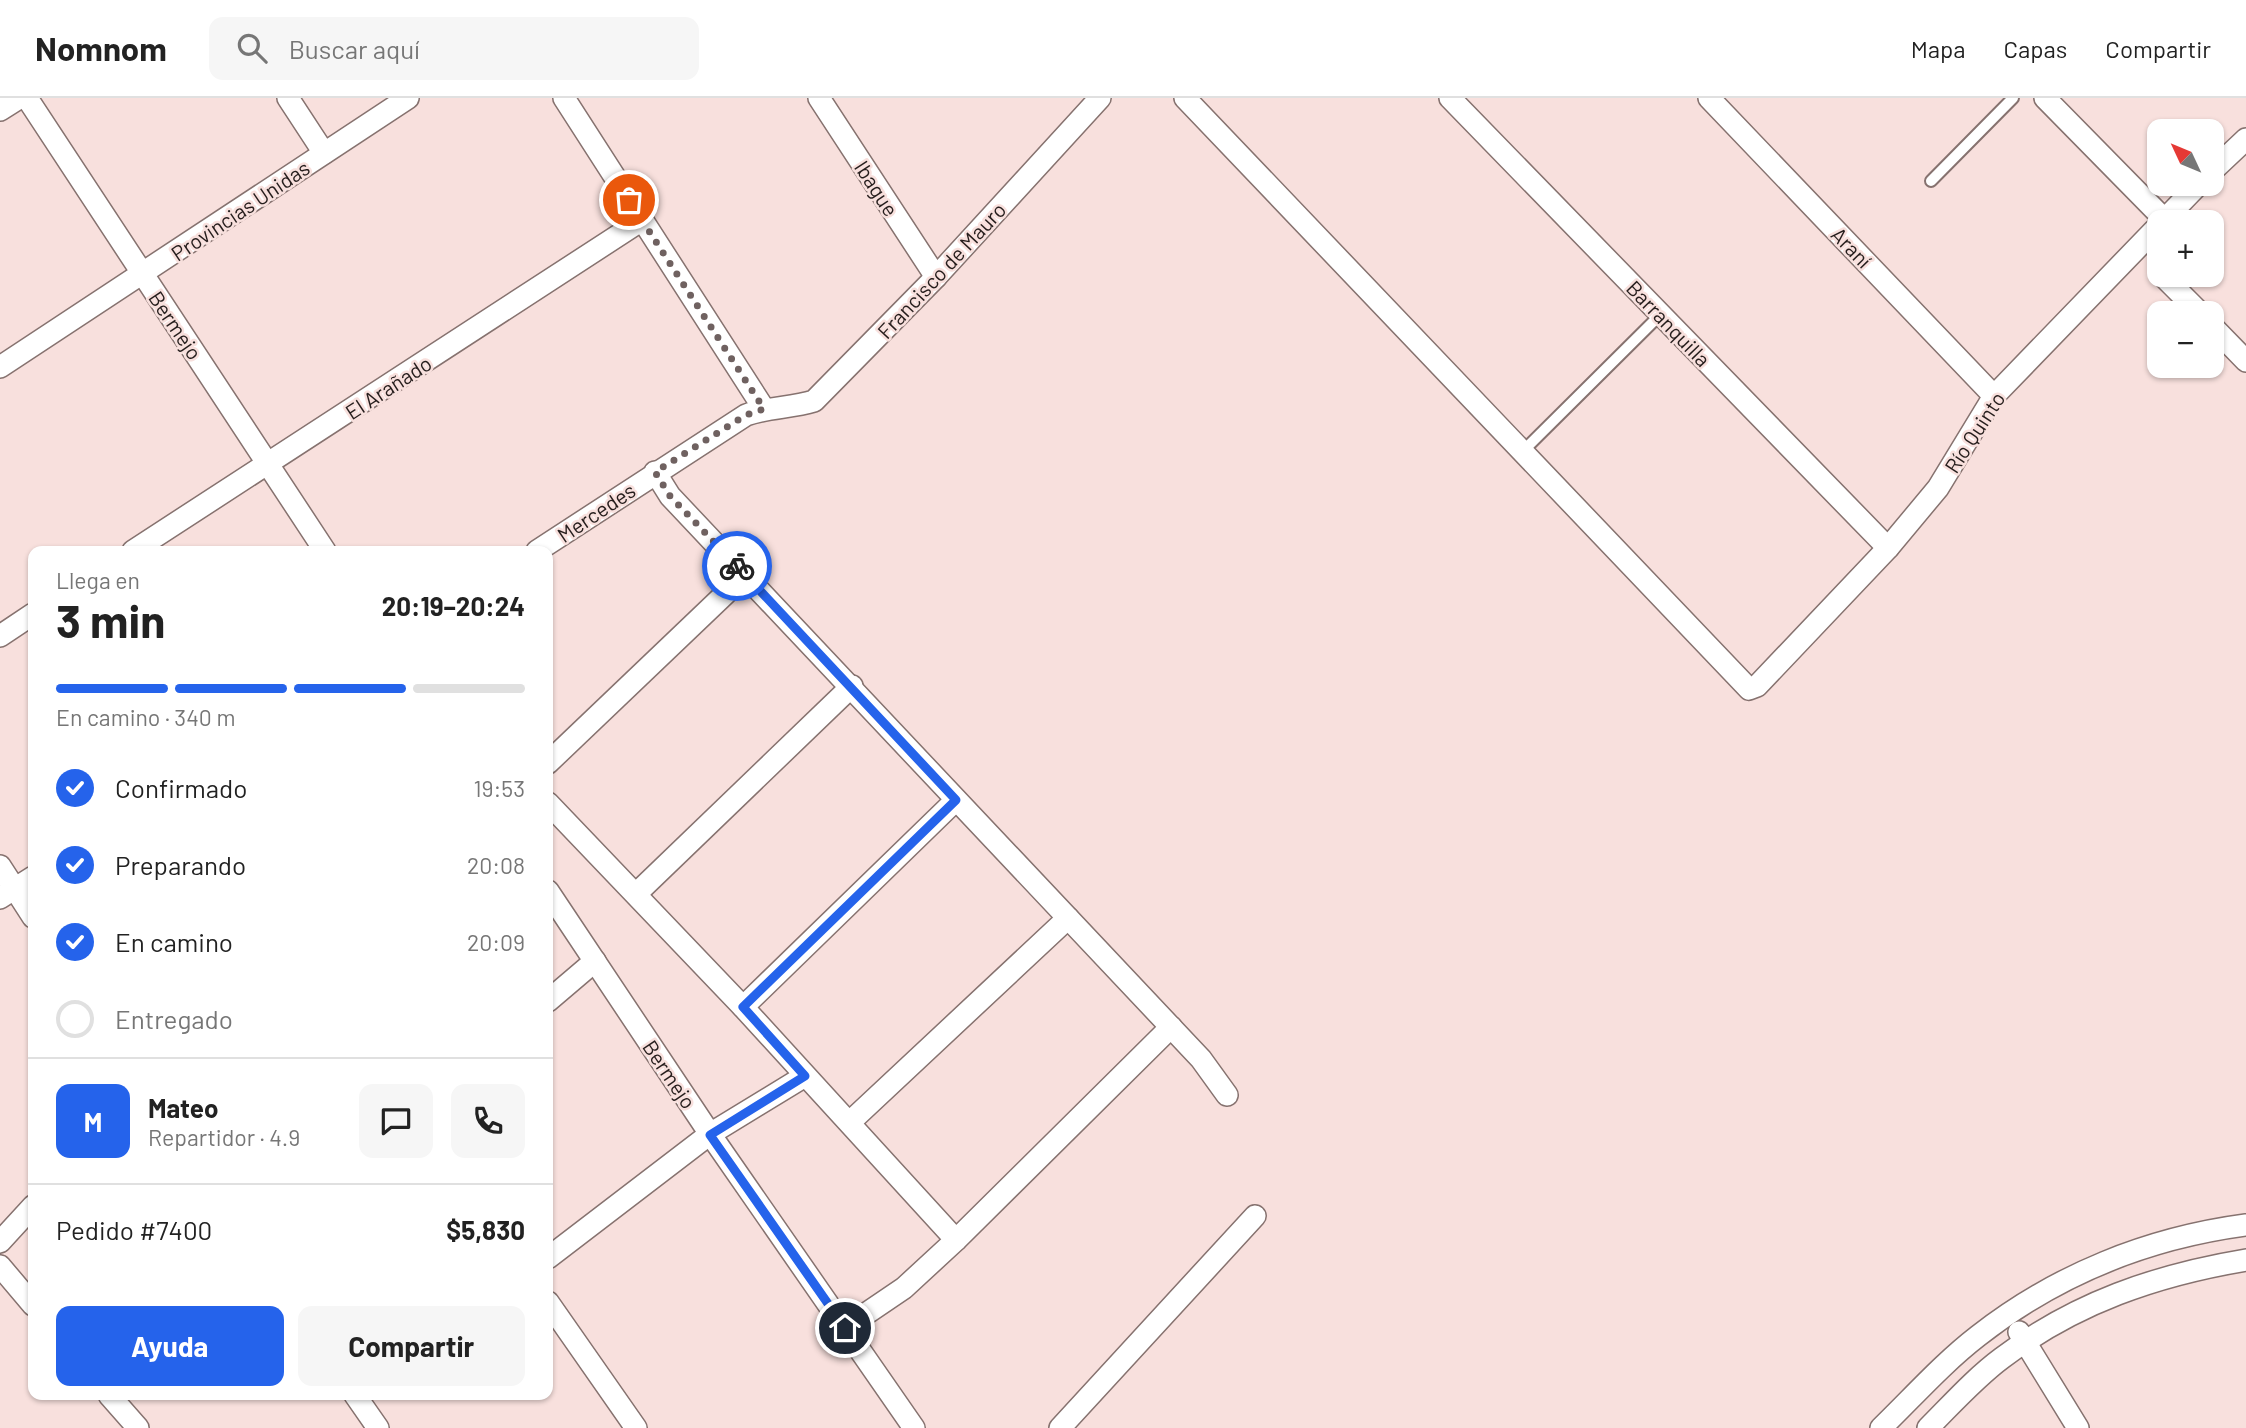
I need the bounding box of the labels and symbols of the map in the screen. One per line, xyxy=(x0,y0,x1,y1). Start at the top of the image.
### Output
north arrow xyxy=(2147,119,2224,196)
street label: Provincias Unidas xyxy=(166,155,314,265)
street label: Ibague xyxy=(850,155,904,221)
pin xyxy=(599,170,659,230)
street label: Francisco de Mauro xyxy=(872,197,1010,343)
street label: Araní xyxy=(1827,221,1878,273)
street label: Barranquilla xyxy=(1622,275,1716,371)
street label: Bermejo xyxy=(144,286,208,364)
street label: El Arañado xyxy=(340,350,436,424)
street label: Río Quinto xyxy=(1939,387,2009,477)
street label: Mercedes xyxy=(552,477,640,547)
courier xyxy=(702,531,772,601)
street label: Bermejo xyxy=(638,1035,702,1113)
pin xyxy=(815,1298,875,1358)

